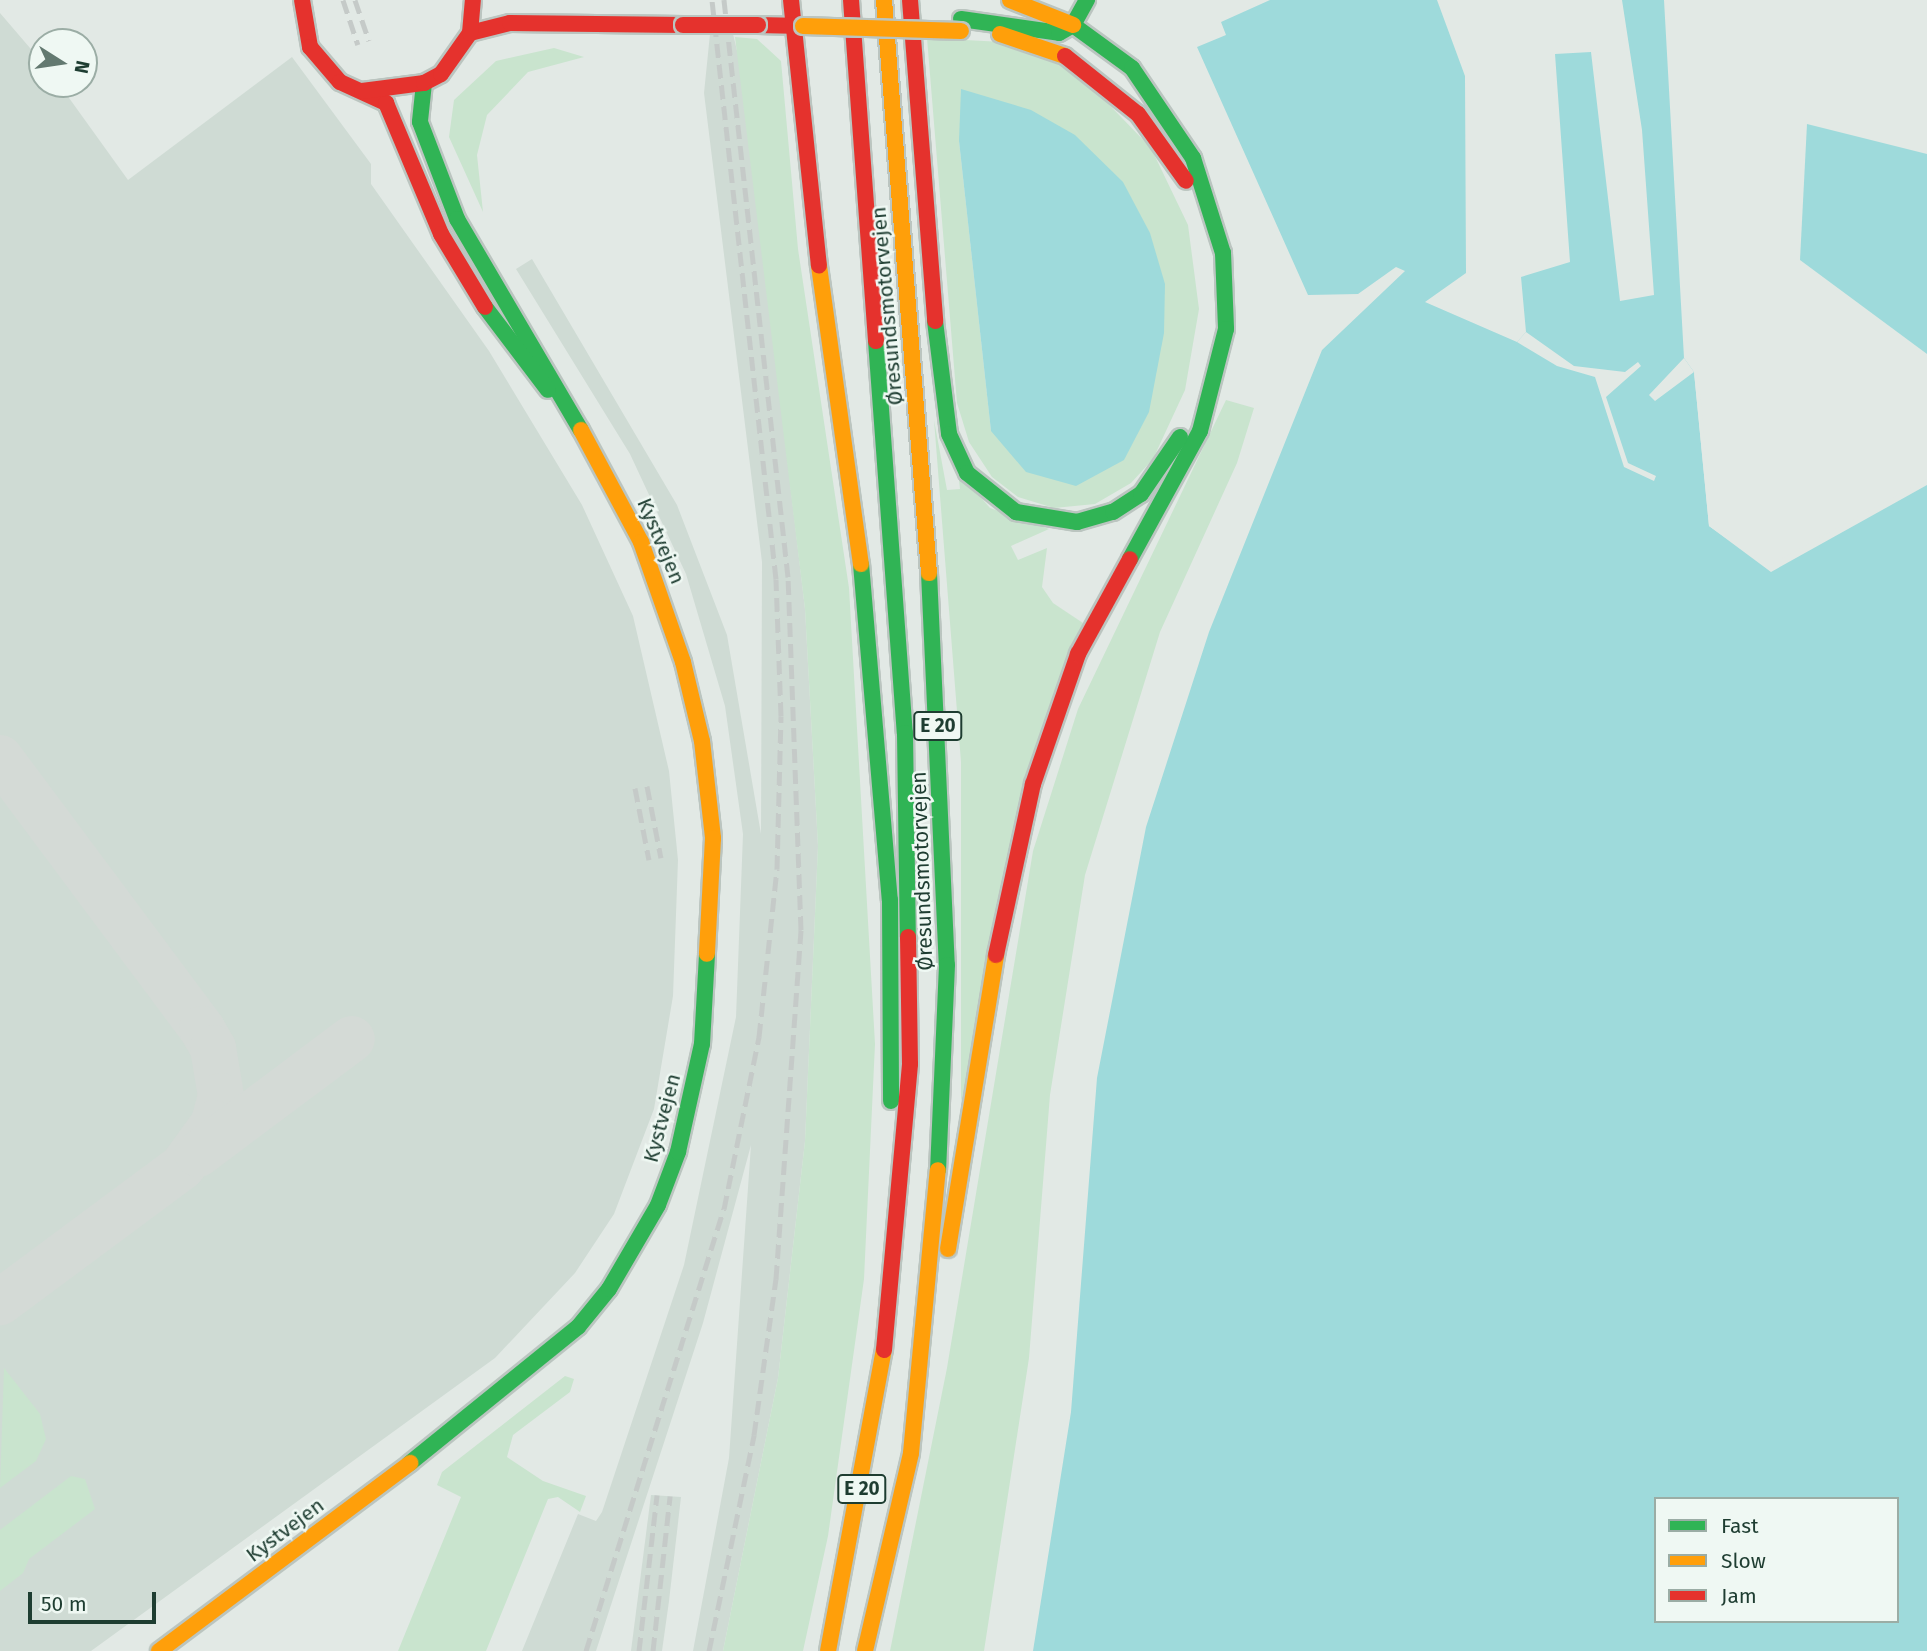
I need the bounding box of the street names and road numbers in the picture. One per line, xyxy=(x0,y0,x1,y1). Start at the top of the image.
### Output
street label: Øresundsmotorvejen xyxy=(866,206,908,406)
street label: Kystvejen xyxy=(632,494,690,588)
road number: E 20 xyxy=(912,710,964,741)
street label: Øresundsmotorvejen xyxy=(906,771,938,971)
street label: Kystvejen xyxy=(638,1071,686,1165)
road number: E 20 xyxy=(836,1474,888,1504)
street label: Kystvejen xyxy=(241,1493,329,1567)

